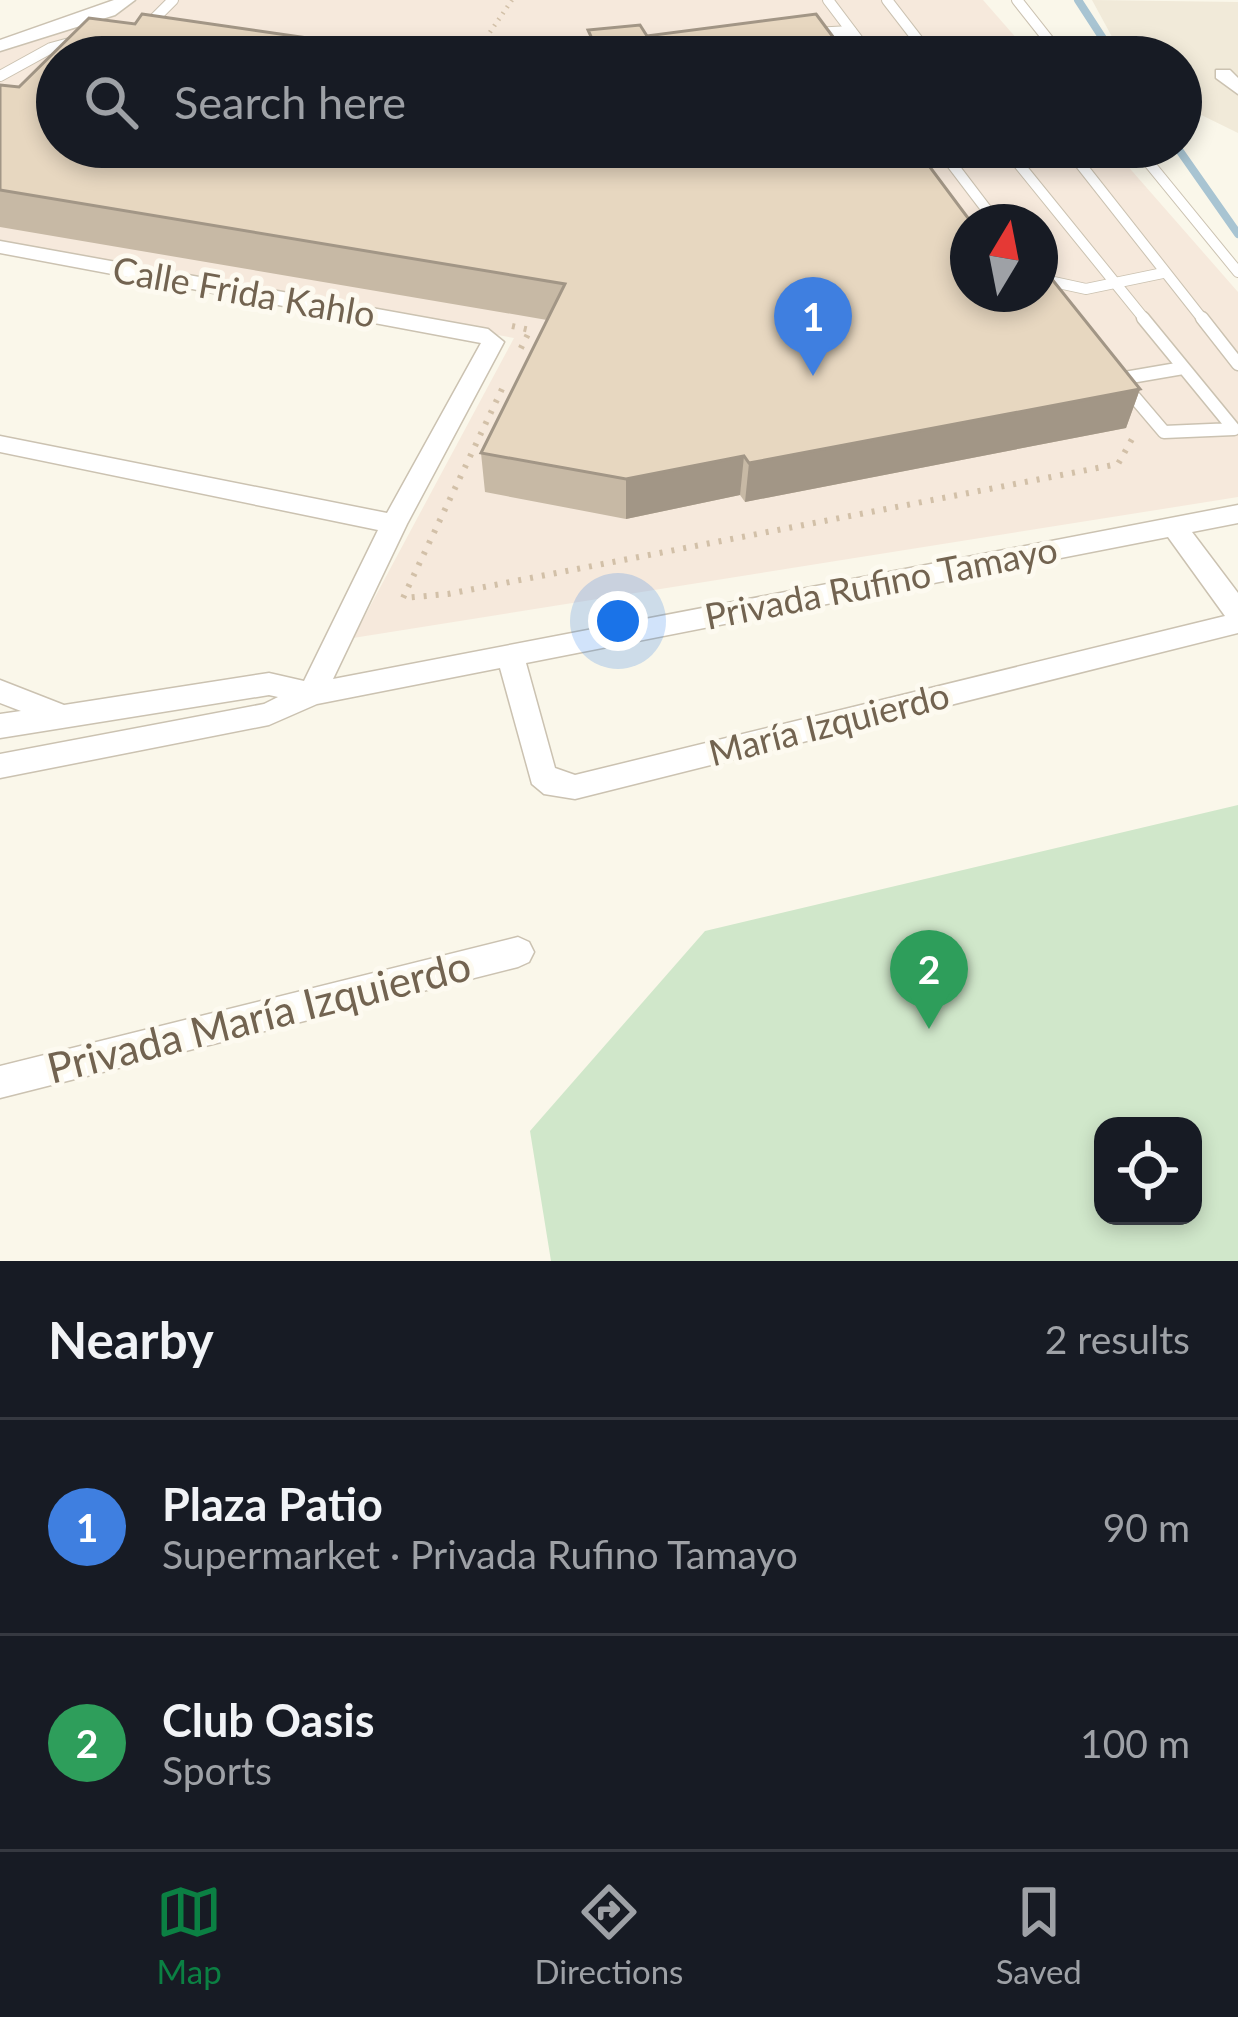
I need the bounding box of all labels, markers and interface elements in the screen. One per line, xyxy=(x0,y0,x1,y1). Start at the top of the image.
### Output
search box xyxy=(36,36,1202,168)
icon: search xyxy=(78,69,144,135)
text: Search here xyxy=(174,75,406,129)
north arrow xyxy=(950,204,1058,312)
street label: Calle Frida Kahlo xyxy=(110,246,379,336)
pin: 1 xyxy=(774,277,852,376)
street label: Privada Rufino Tamayo xyxy=(701,526,1061,638)
your location xyxy=(588,591,648,651)
street label: María Izquierdo xyxy=(704,672,954,774)
pin: 2 xyxy=(890,930,968,1029)
street label: Privada María Izquierdo xyxy=(42,939,476,1093)
map controls xyxy=(1094,1117,1202,1225)
button: locate xyxy=(1094,1117,1202,1225)
text: Nearby xyxy=(48,1309,214,1370)
text: 2 results xyxy=(1045,1316,1190,1362)
text: Plaza Patio xyxy=(162,1477,383,1531)
text: 1 xyxy=(76,1504,98,1550)
text: 90 m xyxy=(1103,1504,1190,1550)
text: Supermarket · Privada Rufino Tamayo xyxy=(162,1531,798,1577)
text: Club Oasis xyxy=(162,1693,374,1747)
text: 2 xyxy=(76,1720,98,1766)
text: 100 m xyxy=(1080,1720,1190,1766)
text: Sports xyxy=(162,1747,272,1793)
tab: Map xyxy=(156,1879,222,1991)
tab: Directions xyxy=(534,1879,683,1991)
tab: Saved xyxy=(996,1879,1082,1991)

